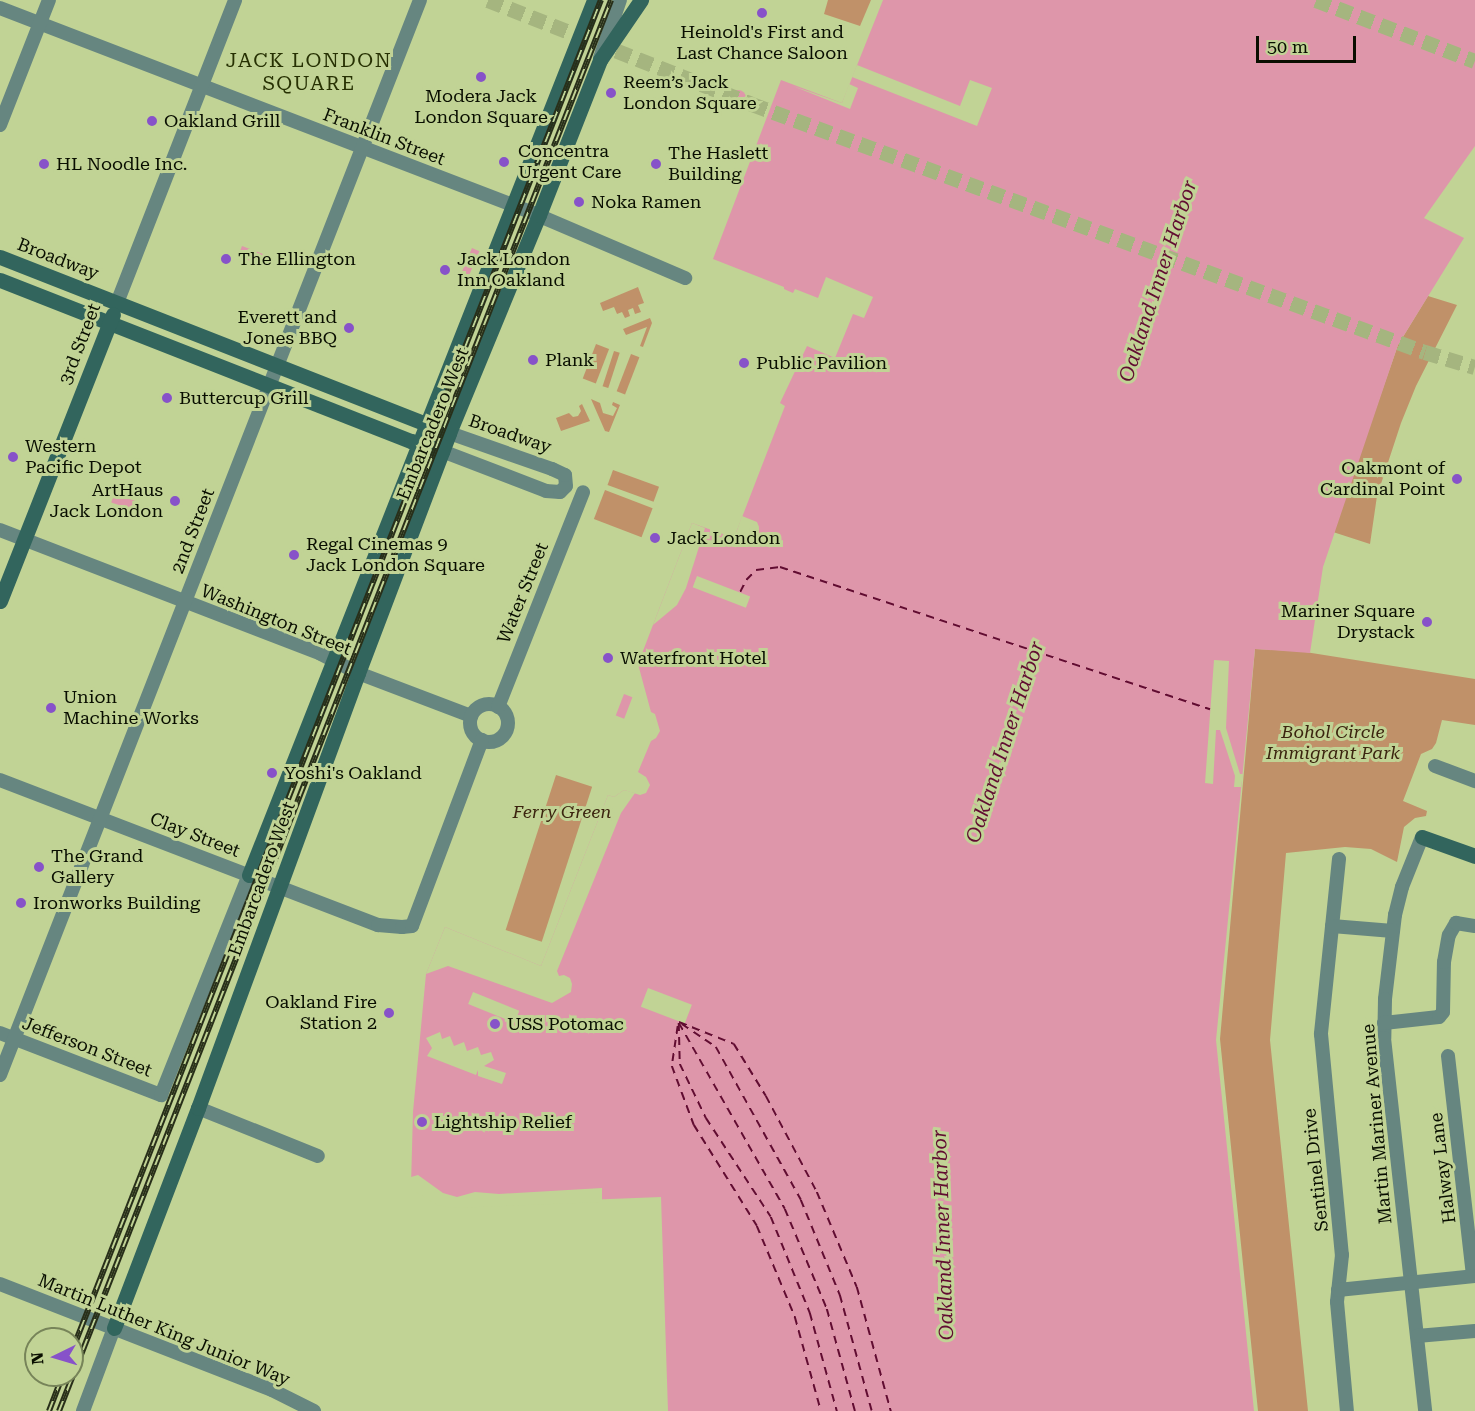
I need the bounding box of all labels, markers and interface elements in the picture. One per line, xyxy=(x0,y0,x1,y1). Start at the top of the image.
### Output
marker: Heinold's First and Last Chance Saloon xyxy=(755,6,769,20)
place label: Heinold's First and Last Chance Saloon xyxy=(676,22,848,64)
scale bar xyxy=(1259,24,1360,62)
text: 50 m xyxy=(1267,36,1308,57)
district label: JACK LONDON SQUARE xyxy=(226,48,392,95)
marker: Modera Jack London Square xyxy=(474,70,488,84)
place label: Reem’s Jack London Square xyxy=(623,72,757,115)
place label: Modera Jack London Square xyxy=(414,86,548,128)
marker: Reem’s Jack London Square xyxy=(604,86,618,100)
street label: Franklin Street xyxy=(320,104,448,170)
place label: Oakland Grill xyxy=(164,110,280,132)
marker: Oakland Grill xyxy=(145,114,159,128)
place label: Concentra Urgent Care xyxy=(518,141,621,184)
place label: The Haslett Building xyxy=(668,143,768,186)
place label: HL Noodle Inc. xyxy=(56,153,187,175)
marker: Concentra Urgent Care xyxy=(495,153,513,171)
marker: HL Noodle Inc. xyxy=(37,157,51,171)
marker: The Haslett Building xyxy=(649,157,663,171)
water label: Oakland Inner Harbor xyxy=(1114,177,1202,385)
place label: Noka Ramen xyxy=(591,191,701,213)
marker: Noka Ramen xyxy=(572,195,586,209)
street label: Broadway xyxy=(14,234,102,284)
place label: The Ellington xyxy=(238,248,356,270)
place label: Jack London Inn Oakland xyxy=(457,249,570,292)
marker: The Ellington xyxy=(219,252,233,266)
marker: Jack London Inn Oakland xyxy=(438,263,452,277)
street label: 3rd Street xyxy=(55,300,105,388)
place label: Everett and Jones BBQ xyxy=(238,307,337,350)
marker: Everett and Jones BBQ xyxy=(342,321,356,335)
street label: Embarcadero West xyxy=(393,345,473,503)
place label: Plank xyxy=(545,349,595,371)
place label: Public Pavilion xyxy=(756,352,887,374)
marker: Plank xyxy=(526,353,540,367)
marker: Public Pavilion xyxy=(737,356,751,370)
place label: Buttercup Grill xyxy=(179,387,309,409)
marker: Buttercup Grill xyxy=(160,391,174,405)
street label: Broadway xyxy=(466,410,554,458)
place label: Western Pacific Depot xyxy=(25,436,142,478)
marker: Western Pacific Depot xyxy=(6,450,20,464)
place label: Oakmont of Cardinal Point xyxy=(1320,458,1445,500)
marker: Oakmont of Cardinal Point xyxy=(1450,472,1464,486)
place label: ArtHaus Jack London xyxy=(50,480,163,522)
street label: 2nd Street xyxy=(167,485,219,577)
marker: ArtHaus Jack London xyxy=(168,494,182,508)
place label: Jack London xyxy=(667,527,780,549)
marker: Jack London xyxy=(648,531,662,545)
place label: Regal Cinemas 9 Jack London Square xyxy=(306,534,485,576)
street label: Water Street xyxy=(493,539,553,647)
marker: Regal Cinemas 9 Jack London Square xyxy=(287,548,301,562)
street label: Washington Street xyxy=(197,580,355,660)
place label: Mariner Square Drystack xyxy=(1281,601,1415,644)
marker: Mariner Square Drystack xyxy=(1420,615,1434,629)
water label: Oakland Inner Harbor xyxy=(961,638,1049,846)
place label: Waterfront Hotel xyxy=(620,647,767,669)
marker: Waterfront Hotel xyxy=(601,651,615,665)
place label: Union Machine Works xyxy=(63,687,199,730)
marker: Union Machine Works xyxy=(44,701,58,715)
park label: Bohol Circle Immigrant Park xyxy=(1266,722,1400,764)
place label: Yoshi's Oakland xyxy=(284,762,422,784)
marker: Yoshi's Oakland xyxy=(265,766,279,780)
street label: Embarcadero West xyxy=(224,799,300,959)
park label: Ferry Green xyxy=(513,801,611,823)
street label: Clay Street xyxy=(147,808,243,862)
place label: The Grand Gallery xyxy=(51,846,143,888)
marker: The Grand Gallery xyxy=(32,860,46,874)
place label: Ironworks Building xyxy=(33,892,200,914)
marker: Ironworks Building xyxy=(14,896,28,910)
place label: Oakland Fire Station 2 xyxy=(265,992,377,1034)
marker: Oakland Fire Station 2 xyxy=(382,1006,396,1020)
street label: Jefferson Street xyxy=(19,1012,155,1082)
place label: USS Potomac xyxy=(507,1013,624,1035)
marker: USS Potomac xyxy=(488,1017,502,1031)
street label: Martin Mariner Avenue xyxy=(1357,1023,1397,1225)
street label: Sentinel Drive xyxy=(1299,1107,1333,1233)
place label: Lightship Relief xyxy=(434,1111,572,1133)
street label: Halway Lane xyxy=(1425,1111,1461,1225)
marker: Lightship Relief xyxy=(415,1115,429,1129)
water label: Oakland Inner Harbor xyxy=(927,1129,959,1341)
street label: Martin Luther King Junior Way xyxy=(35,1269,293,1391)
north arrow xyxy=(24,1327,84,1387)
text: N xyxy=(28,1351,48,1365)

